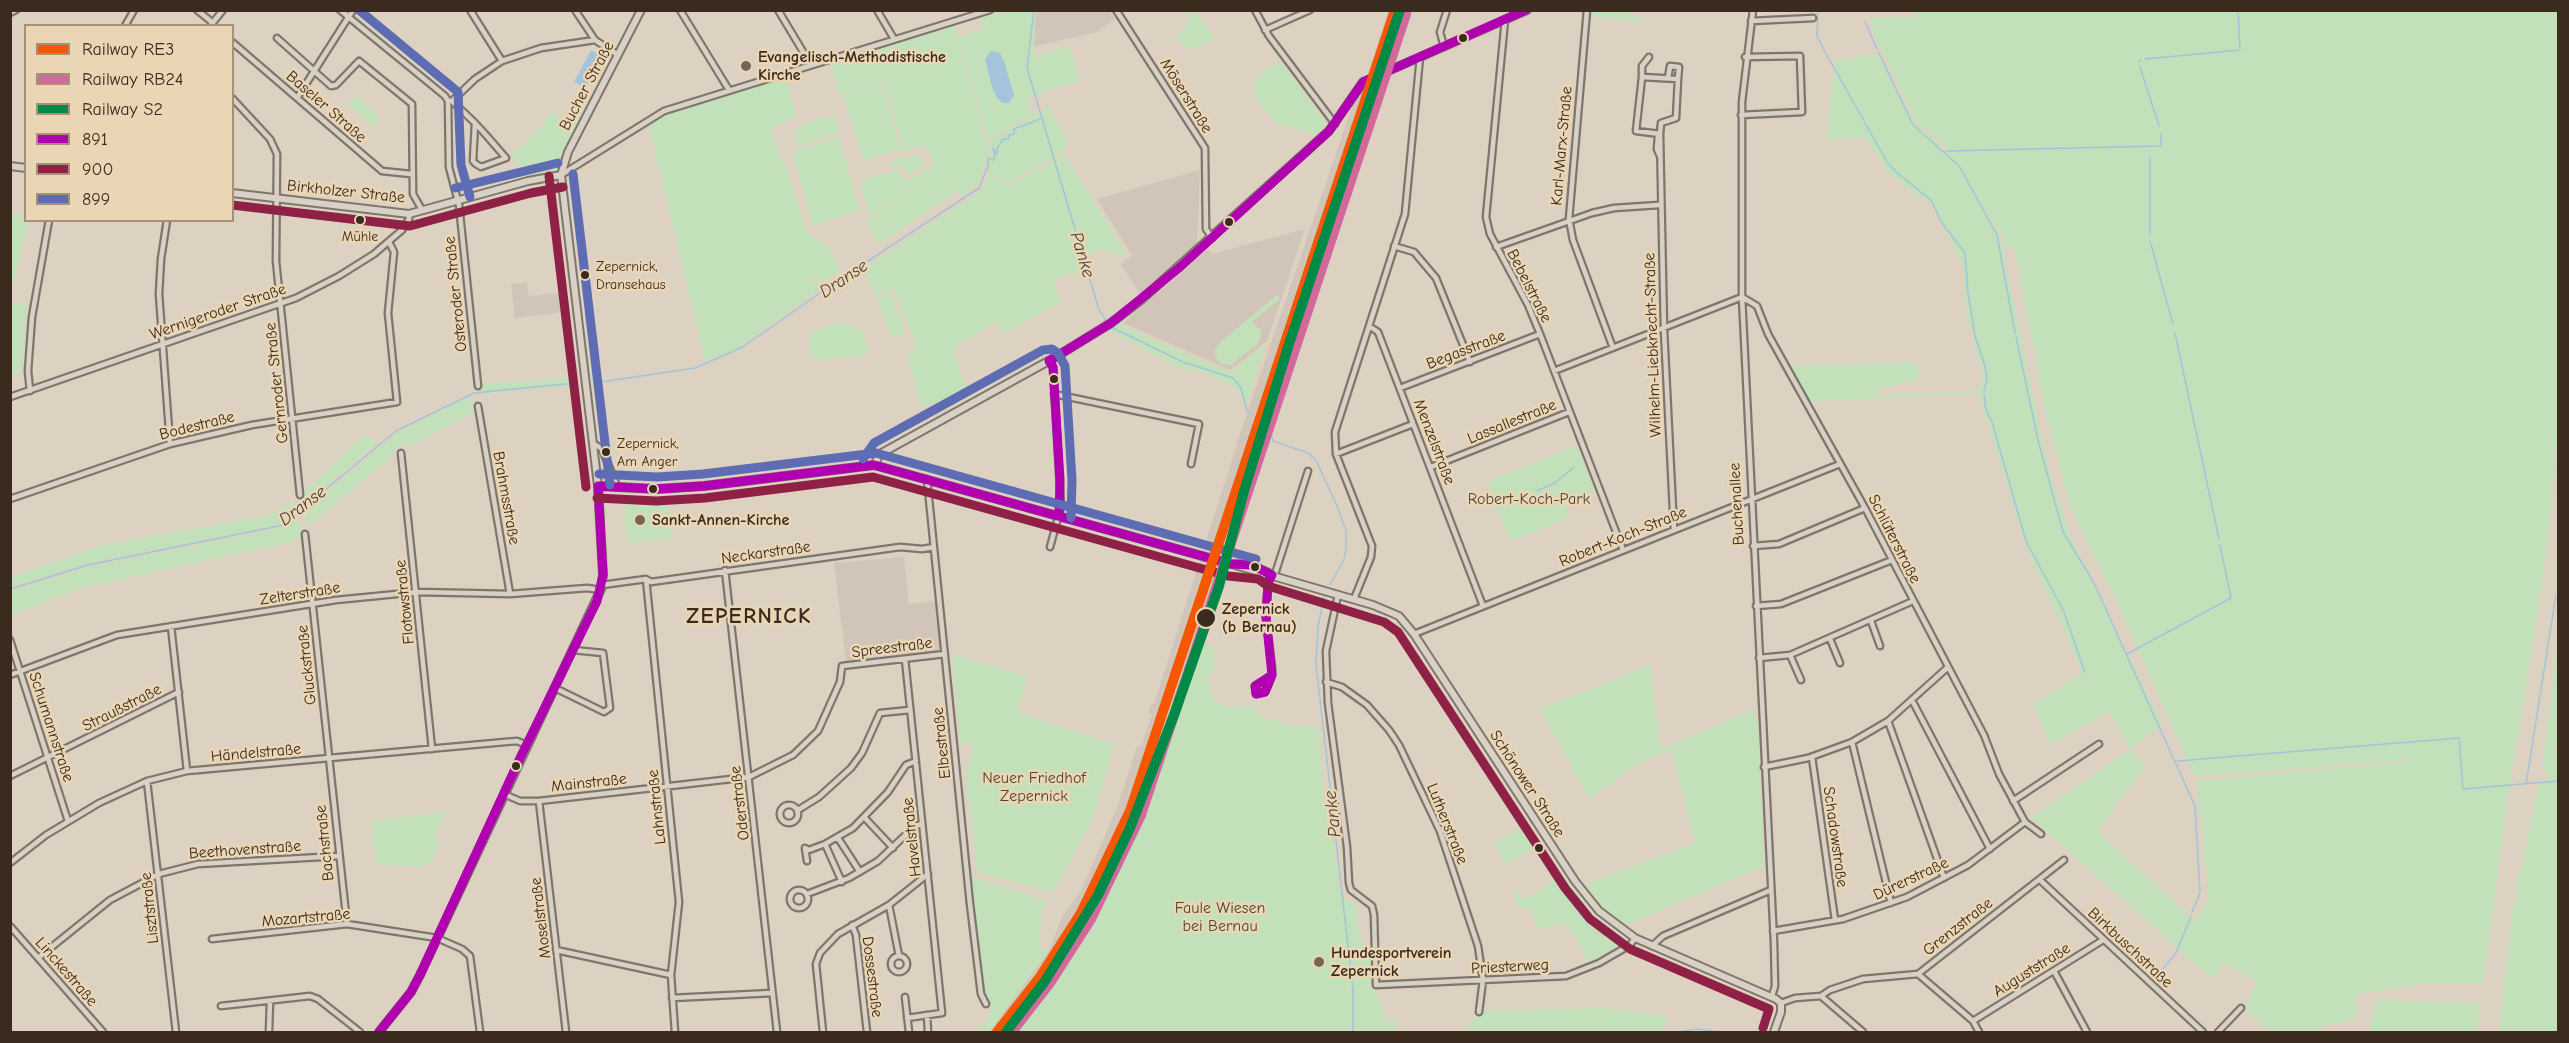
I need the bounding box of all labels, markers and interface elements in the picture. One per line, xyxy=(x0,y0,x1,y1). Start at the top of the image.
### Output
legend xyxy=(24,24,234,222)
unlabelled marker xyxy=(1457,32,1469,44)
street label: Bucher Straße xyxy=(555,38,619,134)
text: Railway RE3 xyxy=(82,39,174,60)
place label: Evangelisch-Methodistische Kirche xyxy=(758,47,946,85)
street label: Möserstraße xyxy=(1155,55,1217,137)
marker: Evangelisch-Methodistische Kirche xyxy=(739,59,753,73)
street label: Baseler Straße xyxy=(282,67,370,147)
text: Railway RB24 xyxy=(82,69,184,90)
street label: Karl-Marx-Straße xyxy=(1547,86,1577,206)
text: Railway S2 xyxy=(82,99,163,120)
text: 891 xyxy=(82,129,108,150)
text: 900 xyxy=(82,159,113,180)
street label: Birkholzer Straße xyxy=(286,176,406,208)
text: 899 xyxy=(82,189,110,210)
marker: Mühle xyxy=(354,214,366,226)
unlabelled marker xyxy=(1223,216,1235,228)
place label: Mühle xyxy=(342,229,378,245)
water label: Panke xyxy=(1065,229,1099,281)
street label: Osteroder Straße xyxy=(440,235,472,353)
street label: Bebelstraße xyxy=(1502,246,1556,326)
street label: Wilhelm-Liebknecht-Straße xyxy=(1640,252,1666,438)
water label: Dranse xyxy=(816,255,872,303)
place label: Zepernick, Dransehaus xyxy=(596,259,666,292)
marker: Zepernick, Dransehaus xyxy=(579,269,591,281)
street label: Wernigeroder Straße xyxy=(147,280,289,344)
street label: Gernroder Straße xyxy=(261,322,293,444)
street label: Begasstraße xyxy=(1424,326,1508,374)
unlabelled marker xyxy=(1048,373,1060,385)
street label: Lassallestraße xyxy=(1465,395,1559,449)
street label: Menzelstraße xyxy=(1409,396,1459,488)
street label: Bodestraße xyxy=(157,407,237,445)
place label: Zepernick, Am Anger xyxy=(617,436,679,468)
marker: Zepernick, Am Anger xyxy=(600,446,612,458)
street label: Brahmsstraße xyxy=(488,450,524,546)
street label: Buchenallee xyxy=(1725,462,1749,546)
water label: Dranse xyxy=(275,481,331,531)
unlabelled marker xyxy=(647,483,659,495)
park label: Robert-Koch-Park xyxy=(1468,489,1590,509)
street label: Schlüterstraße xyxy=(1863,491,1925,587)
street label: Robert-Koch-Straße xyxy=(1556,503,1690,571)
place label: Sankt-Annen-Kirche xyxy=(652,510,789,530)
marker: Sankt-Annen-Kirche xyxy=(633,513,647,527)
street label: Neckarstraße xyxy=(720,537,812,569)
street label: Flotowstraße xyxy=(391,559,419,645)
unlabelled marker xyxy=(1249,561,1261,573)
street label: Zelterstraße xyxy=(258,578,342,610)
place label: Zepernick (b Bernau) xyxy=(1222,599,1297,637)
district label: ZEPERNICK xyxy=(686,604,812,630)
marker: Zepernick (b Bernau) xyxy=(1195,607,1217,629)
street label: Gluckstraße xyxy=(293,624,321,706)
street label: Spreestraße xyxy=(850,634,934,662)
street label: Schumannstraße xyxy=(24,670,78,784)
street label: Straußstraße xyxy=(79,680,165,736)
street label: Elbestraße xyxy=(929,706,955,780)
street label: Schönower Straße xyxy=(1485,727,1569,841)
street label: Händelstraße xyxy=(210,739,302,767)
unlabelled marker xyxy=(510,760,522,772)
street label: Oderstraße xyxy=(726,765,754,841)
park label: Neuer Friedhof Zepernick xyxy=(982,768,1086,806)
street label: Mainstraße xyxy=(550,769,628,797)
street label: Lahnstraße xyxy=(644,769,670,845)
street label: Lutherstraße xyxy=(1422,781,1472,867)
street label: Schadowstraße xyxy=(1818,785,1852,889)
water label: Panke xyxy=(1320,789,1346,839)
street label: Havelstraße xyxy=(898,796,926,878)
street label: Bachstraße xyxy=(311,804,339,882)
street label: Beethovenstraße xyxy=(188,836,302,864)
unlabelled marker xyxy=(1533,842,1545,854)
street label: Dürerstraße xyxy=(1870,853,1952,905)
street label: Lisztstraße xyxy=(137,871,163,945)
street label: Moselstraße xyxy=(526,876,556,960)
street label: Grenzstraße xyxy=(1919,894,1997,960)
park label: Faule Wiesen bei Bernau xyxy=(1175,898,1265,936)
street label: Birkbuschstraße xyxy=(2084,904,2176,992)
street label: Mozartstraße xyxy=(261,905,351,931)
street label: Linckestraße xyxy=(31,933,101,1011)
street label: Dossestraße xyxy=(857,935,887,1019)
street label: Auguststraße xyxy=(1990,939,2074,1001)
place label: Hundesportverein Zepernick xyxy=(1331,943,1451,981)
marker: Hundesportverein Zepernick xyxy=(1312,955,1326,969)
street label: Priesterweg xyxy=(1471,955,1549,979)

